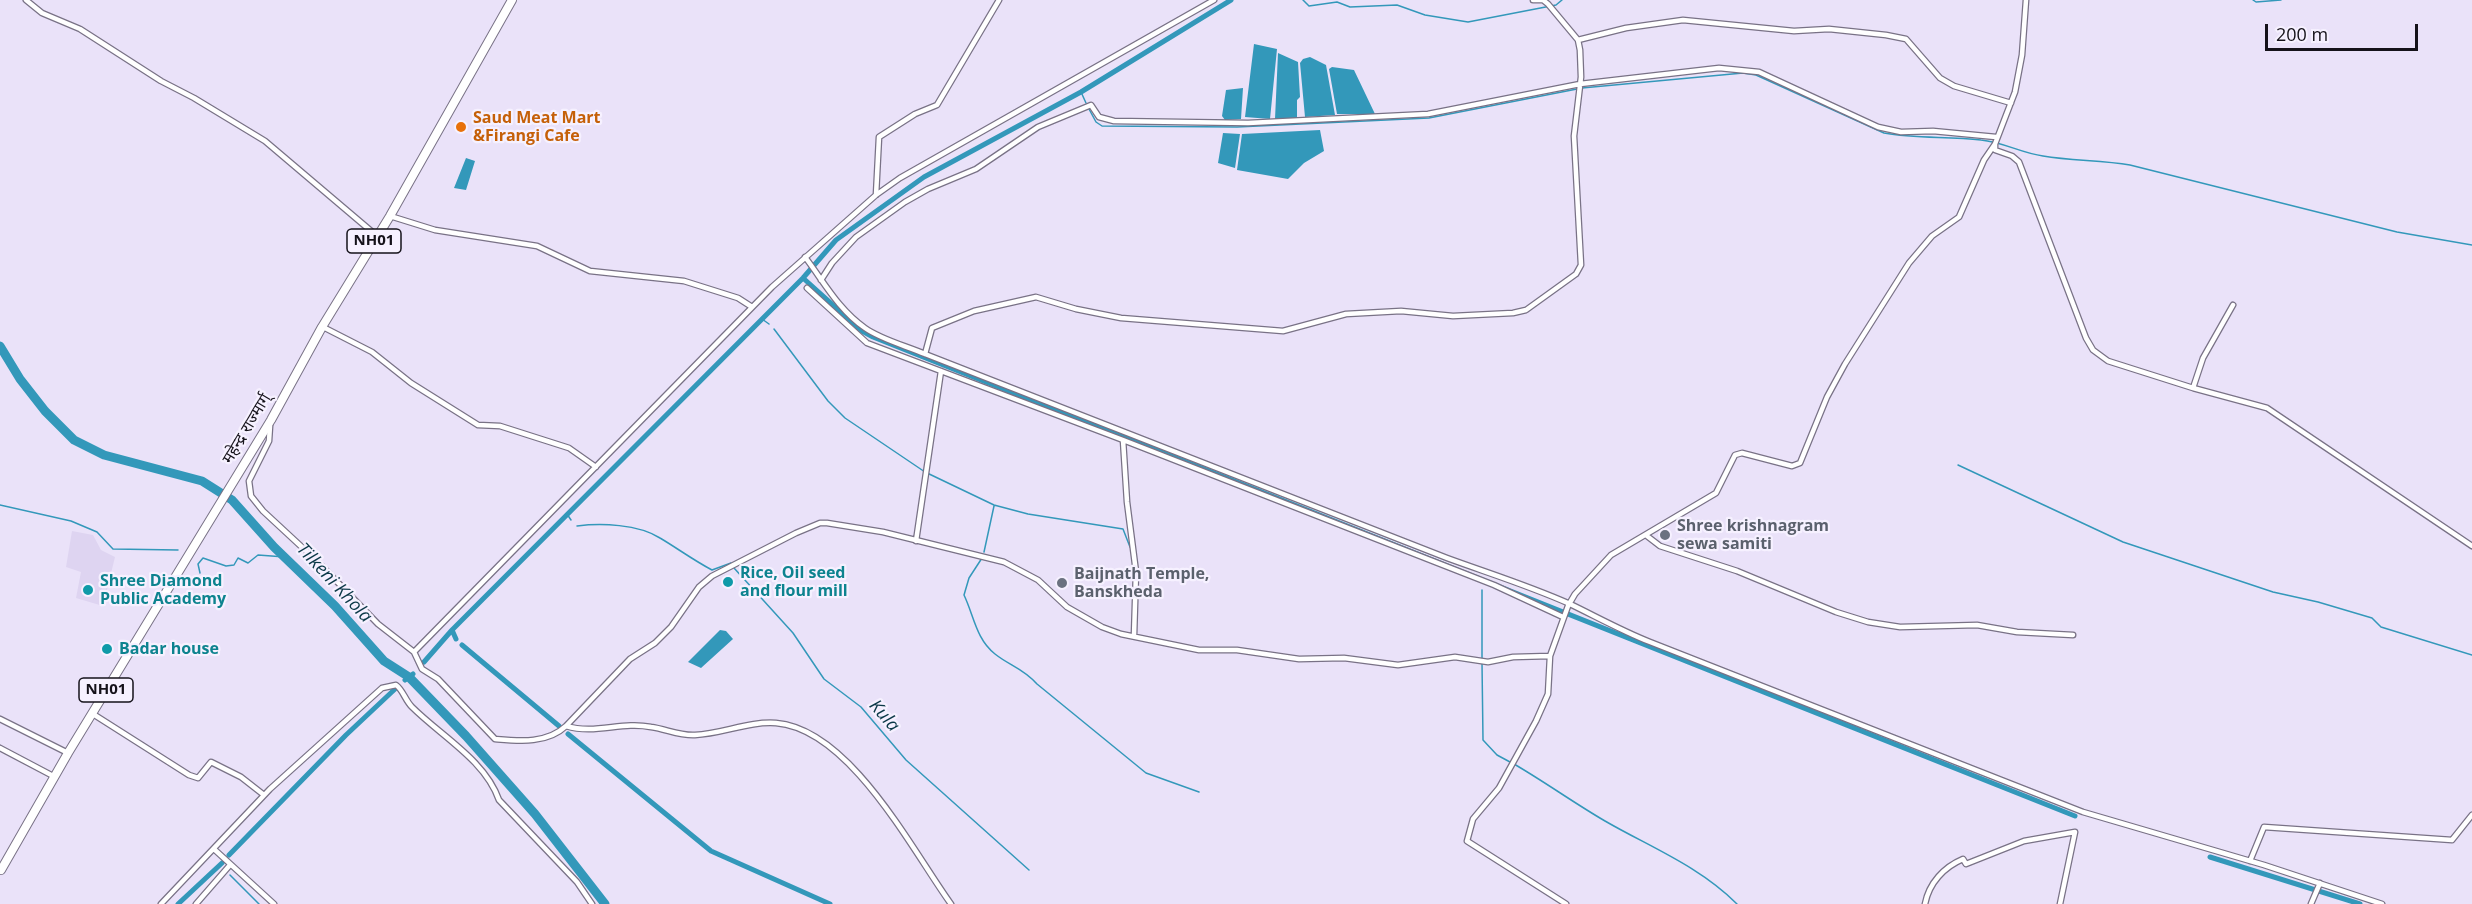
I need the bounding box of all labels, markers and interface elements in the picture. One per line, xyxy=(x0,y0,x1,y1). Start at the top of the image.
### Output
scale bar xyxy=(2268,12,2421,50)
text: 200 m xyxy=(2276,22,2328,46)
place label: Saud Meat Mart &Firangi Cafe xyxy=(473,108,601,146)
marker: Saud Meat Mart &Firangi Cafe xyxy=(454,120,468,134)
road number: NH01 xyxy=(347,229,401,253)
street label: महेन्द्र राज्मार्ग् xyxy=(219,391,275,467)
place label: Shree krishnagram sewa samiti xyxy=(1677,516,1829,554)
marker: Shree krishnagram sewa samiti xyxy=(1658,528,1672,542)
water label: Tilkeni Khola xyxy=(292,539,376,627)
place label: Rice, Oil seed and flour mill xyxy=(740,563,848,601)
place label: Baijnath Temple, Banskheda xyxy=(1074,564,1209,602)
place label: Shree Diamond Public Academy xyxy=(100,571,226,609)
marker: Rice, Oil seed and flour mill xyxy=(721,575,735,589)
marker: Baijnath Temple, Banskheda xyxy=(1055,576,1069,590)
marker: Shree Diamond Public Academy xyxy=(81,583,95,597)
place label: Badar house xyxy=(119,639,219,659)
marker: Badar house xyxy=(100,642,114,656)
road number: NH01 xyxy=(79,678,133,702)
water label: Kula xyxy=(864,696,904,736)

